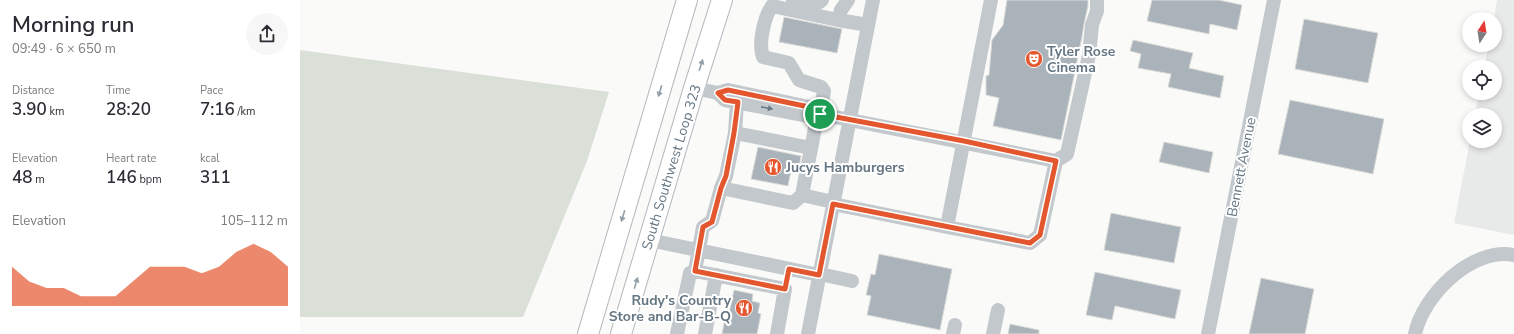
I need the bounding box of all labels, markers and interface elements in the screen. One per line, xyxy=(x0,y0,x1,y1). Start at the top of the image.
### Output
text: Morning run xyxy=(12,10,135,40)
north arrow xyxy=(1462,12,1502,52)
map controls xyxy=(1462,12,1502,148)
button: share xyxy=(246,13,288,55)
text: 09:49 · 6 × 650 m xyxy=(12,40,116,58)
place label: Tyler Rose Cinema xyxy=(1047,42,1116,77)
theatre icon: Tyler Rose Cinema xyxy=(1024,49,1044,69)
one-way arrow xyxy=(698,58,704,70)
button: locate xyxy=(1462,60,1502,100)
street label: South Southwest Loop 323 xyxy=(637,82,706,252)
text: Distance xyxy=(12,83,55,98)
text: Time xyxy=(106,83,130,98)
text: Pace xyxy=(200,83,223,98)
one-way arrow xyxy=(657,85,663,97)
pin xyxy=(803,97,837,131)
text: 3.90 xyxy=(12,98,47,121)
text: 28:20 xyxy=(106,98,151,121)
text: 7:16 xyxy=(200,98,235,121)
icon: arrive xyxy=(809,103,831,125)
text: km xyxy=(47,104,64,119)
text: /km xyxy=(235,104,255,119)
one-way arrow xyxy=(761,106,773,112)
button: layers xyxy=(1462,108,1502,148)
street label: Bennett Avenue xyxy=(1223,116,1260,219)
text: Elevation xyxy=(12,151,58,166)
text: Heart rate xyxy=(106,151,156,166)
text: kcal xyxy=(200,151,220,166)
restaurant icon: Jucys Hamburgers xyxy=(763,157,783,177)
place label: Jucys Hamburgers xyxy=(785,158,905,177)
text: 48 xyxy=(12,166,32,189)
text: 146 xyxy=(106,166,137,189)
text: 311 xyxy=(200,166,231,189)
text: m xyxy=(32,172,45,187)
text: bpm xyxy=(137,172,162,187)
one-way arrow xyxy=(620,210,626,222)
text: Elevation xyxy=(12,212,66,230)
text: 105–112 m xyxy=(220,212,288,230)
one-way arrow xyxy=(633,277,639,289)
place label: Rudy's Country Store and Bar-B-Q xyxy=(609,291,732,326)
restaurant icon: Rudy's Country Store and Bar-B-Q xyxy=(734,298,754,318)

